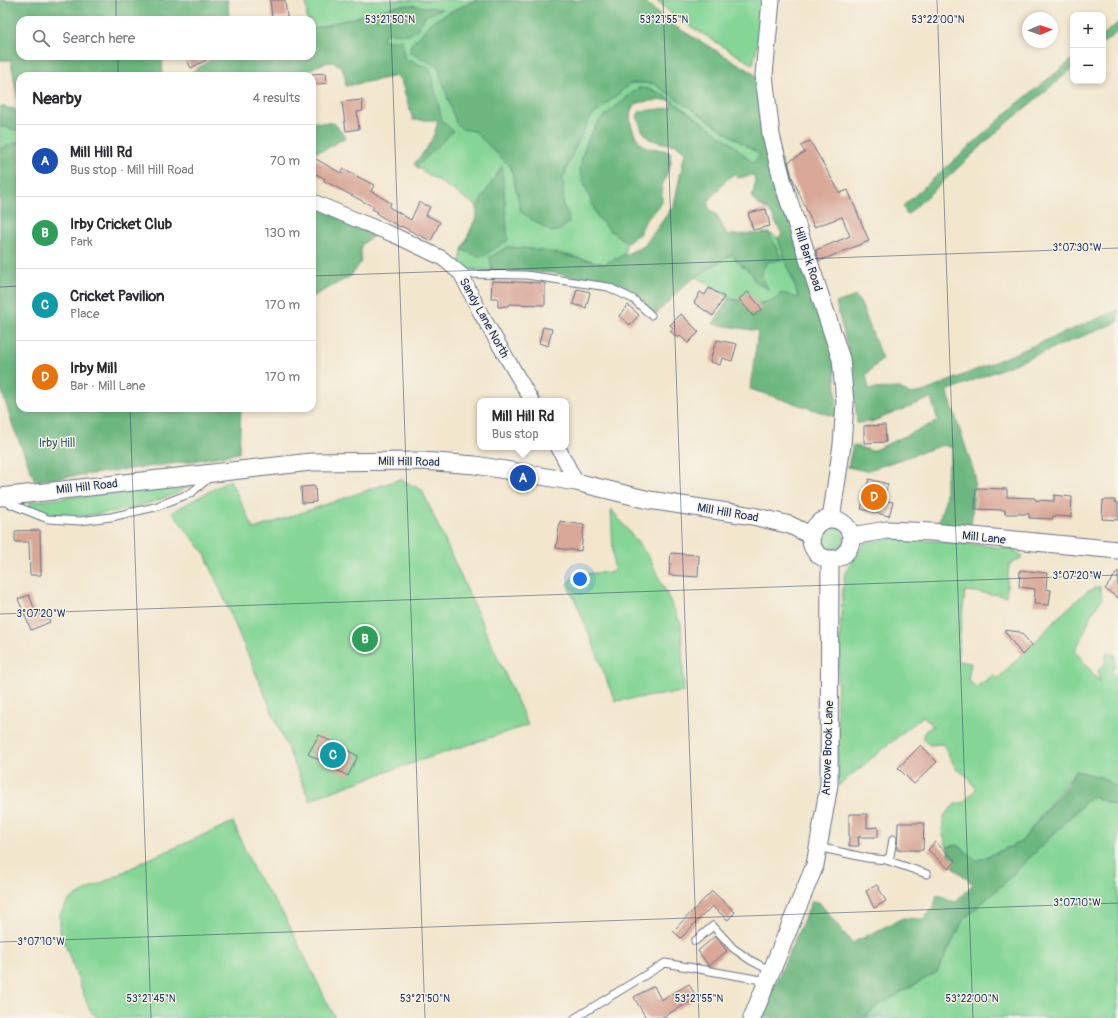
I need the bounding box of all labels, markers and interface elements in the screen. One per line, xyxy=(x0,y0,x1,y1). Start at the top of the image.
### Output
north arrow xyxy=(1022,12,1058,48)
map controls xyxy=(1070,12,1106,84)
button: + xyxy=(1070,12,1106,48)
text: 53°21'50"N xyxy=(365,14,415,26)
text: 53°21'55"N xyxy=(640,14,688,26)
text: 53°22'00"N xyxy=(911,14,965,26)
search box xyxy=(16,16,316,60)
icon: search xyxy=(30,27,52,49)
text: Search here xyxy=(62,29,135,48)
button: − xyxy=(1070,48,1106,84)
text: Nearby xyxy=(32,88,81,109)
text: 4 results xyxy=(253,90,300,106)
text: Mill Hill Rd xyxy=(70,143,132,162)
text: A xyxy=(41,153,49,169)
text: 70 m xyxy=(270,153,300,169)
text: Bus stop · Mill Hill Road xyxy=(70,162,194,178)
text: Irby Cricket Club xyxy=(70,215,172,234)
text: B xyxy=(41,225,49,241)
text: 130 m xyxy=(264,225,300,241)
street label: Hill Bark Road xyxy=(790,225,826,293)
text: Park xyxy=(70,234,93,250)
text: 3°07'30"W xyxy=(1052,242,1102,254)
street label: Sandy Lane North xyxy=(456,275,512,361)
text: Cricket Pavilion xyxy=(70,287,165,306)
text: C xyxy=(41,297,49,313)
text: 170 m xyxy=(265,297,300,313)
text: Place xyxy=(70,306,99,322)
text: Irby Mill xyxy=(70,359,117,378)
text: D xyxy=(41,369,49,385)
text: 170 m xyxy=(265,369,300,385)
text: Bar · Mill Lane xyxy=(70,378,145,394)
popup xyxy=(477,398,569,450)
text: Mill Hill Rd xyxy=(492,407,554,426)
text: Bus stop xyxy=(492,426,539,442)
park label: Irby Hill xyxy=(39,436,76,451)
street label: Mill Hill Road xyxy=(378,454,440,470)
pin: A xyxy=(510,463,536,493)
street label: Mill Hill Road xyxy=(55,476,119,498)
pin: D xyxy=(861,482,887,512)
street label: Mill Hill Road xyxy=(696,500,760,526)
street label: Mill Lane xyxy=(961,528,1007,548)
your location xyxy=(570,569,590,589)
text: 3°07'20"W xyxy=(1052,570,1102,582)
text: 3°07'20"W xyxy=(16,608,66,620)
pin: B xyxy=(352,624,378,654)
street label: Arrowe Brook Lane xyxy=(819,700,837,796)
pin: C xyxy=(320,740,346,770)
text: 3°07'10"W xyxy=(1053,897,1101,909)
text: 3°07'10"W xyxy=(17,936,65,948)
text: 53°21'45"N xyxy=(127,993,176,1005)
text: 53°21'50"N xyxy=(400,993,450,1005)
text: 53°21'55"N xyxy=(675,993,723,1005)
text: 53°22'00"N xyxy=(945,993,999,1005)

